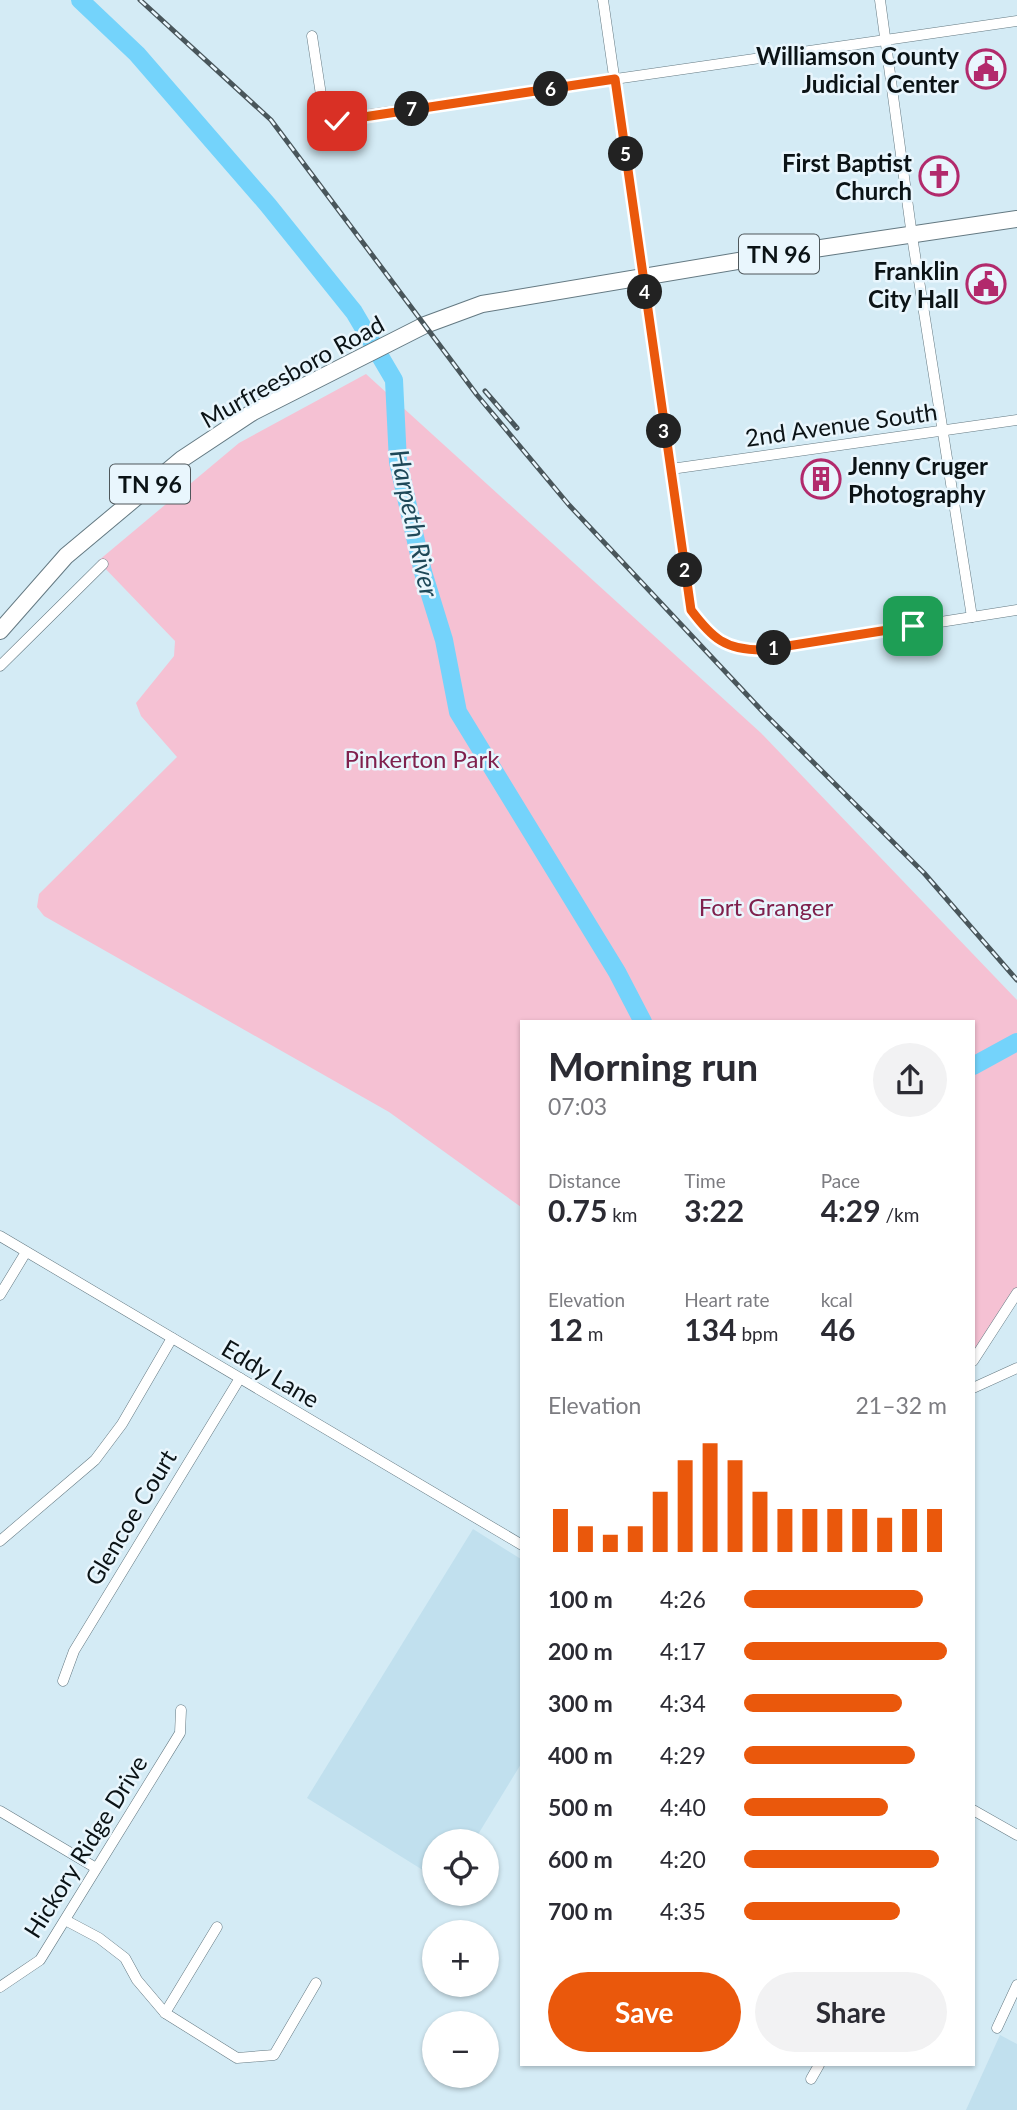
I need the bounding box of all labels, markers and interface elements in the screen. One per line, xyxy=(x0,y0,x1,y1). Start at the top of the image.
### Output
place label: Williamson County Judicial Center xyxy=(756,41,959,98)
public building icon: Williamson County Judicial Center xyxy=(965,48,1007,90)
pin: 6 xyxy=(534,72,568,106)
text: 6 xyxy=(545,77,556,100)
pin xyxy=(307,91,367,151)
pin: 7 xyxy=(394,92,430,126)
text: 7 xyxy=(406,97,417,120)
icon: check xyxy=(318,102,356,140)
pin: 5 xyxy=(608,136,644,172)
text: 5 xyxy=(620,142,631,165)
place label: First Baptist Church xyxy=(782,148,912,205)
church icon: First Baptist Church xyxy=(918,155,960,197)
road number: TN 96 xyxy=(739,234,819,274)
place label: Franklin City Hall xyxy=(868,256,959,313)
public building icon: Franklin City Hall xyxy=(965,263,1007,305)
pin: 4 xyxy=(628,274,662,310)
text: 4 xyxy=(639,280,650,303)
street label: Murfreesboro Road xyxy=(195,309,389,433)
street label: 2nd Avenue South xyxy=(743,396,939,452)
pin: 3 xyxy=(646,414,682,448)
text: 3 xyxy=(658,419,669,442)
water label: Harpeth River xyxy=(384,446,446,601)
place label: Jenny Cruger Photography xyxy=(848,451,988,508)
building icon: Jenny Cruger Photography xyxy=(800,458,842,500)
road number: TN 96 xyxy=(110,464,190,504)
pin: 2 xyxy=(668,552,702,588)
text: 2 xyxy=(679,558,690,581)
pin xyxy=(883,596,943,656)
icon: arrive xyxy=(894,607,932,645)
pin: 1 xyxy=(756,630,792,666)
text: 1 xyxy=(768,636,779,659)
park label: Pinkerton Park xyxy=(345,744,500,773)
park label: Fort Granger xyxy=(699,892,834,921)
text: Morning run xyxy=(548,1043,758,1089)
button: share xyxy=(873,1043,947,1117)
text: 07:03 xyxy=(548,1092,607,1120)
text: Distance xyxy=(548,1169,621,1192)
text: Time xyxy=(684,1169,726,1192)
text: Pace xyxy=(821,1169,860,1192)
text: 0.75 xyxy=(548,1192,607,1228)
text: 3:22 xyxy=(684,1192,744,1228)
text: 4:29 xyxy=(821,1192,881,1228)
text: km xyxy=(607,1203,637,1226)
text: /km xyxy=(881,1203,919,1226)
text: Elevation xyxy=(548,1288,625,1311)
text: Heart rate xyxy=(684,1288,770,1311)
text: kcal xyxy=(821,1288,853,1311)
text: 12 xyxy=(548,1311,583,1347)
text: 134 xyxy=(684,1311,737,1347)
text: 46 xyxy=(821,1311,855,1347)
text: m xyxy=(583,1322,603,1345)
text: bpm xyxy=(737,1322,778,1345)
street label: Eddy Lane xyxy=(217,1333,325,1413)
text: Elevation xyxy=(548,1391,641,1419)
text: 21–32 m xyxy=(855,1391,947,1419)
street label: Glencoe Court xyxy=(78,1444,182,1590)
text: 100 m xyxy=(548,1585,613,1613)
text: 4:26 xyxy=(660,1585,706,1613)
text: 200 m xyxy=(548,1637,613,1665)
text: 4:17 xyxy=(660,1637,706,1665)
text: 300 m xyxy=(548,1689,613,1717)
text: 4:34 xyxy=(660,1689,706,1717)
text: 400 m xyxy=(548,1741,613,1769)
text: 4:29 xyxy=(660,1741,706,1769)
street label: Hickory Ridge Drive xyxy=(17,1749,153,1943)
text: 500 m xyxy=(548,1793,613,1821)
text: 4:40 xyxy=(660,1793,706,1821)
map controls xyxy=(422,1829,499,2088)
button: locate xyxy=(422,1829,499,1906)
text: 600 m xyxy=(548,1845,613,1873)
text: 4:20 xyxy=(660,1845,706,1873)
text: 700 m xyxy=(548,1897,613,1925)
text: 4:35 xyxy=(660,1897,706,1925)
button: + xyxy=(422,1920,499,1997)
button: Save xyxy=(548,1972,741,2052)
button: Share xyxy=(755,1972,947,2052)
button: − xyxy=(422,2011,499,2088)

